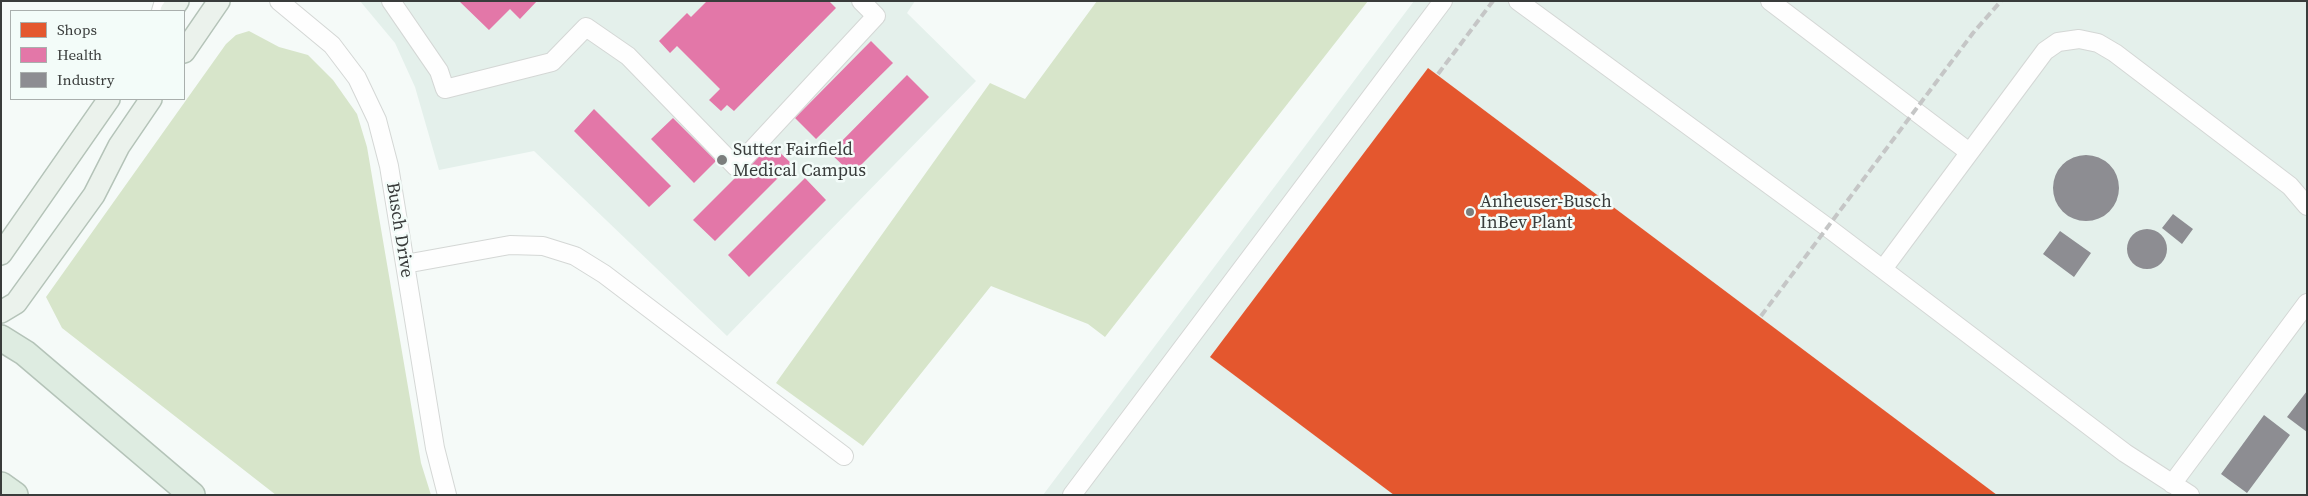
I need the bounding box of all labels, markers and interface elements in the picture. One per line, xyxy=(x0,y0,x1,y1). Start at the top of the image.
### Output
legend xyxy=(10,10,185,100)
text: Shops xyxy=(57,19,97,40)
text: Health xyxy=(57,44,102,65)
text: Industry xyxy=(57,69,114,90)
place label: Sutter Fairfield Medical Campus xyxy=(733,139,866,182)
marker: Sutter Fairfield Medical Campus xyxy=(715,153,729,167)
street label: Busch Drive xyxy=(381,181,417,279)
place label: Anheuser-Busch InBev Plant xyxy=(1480,191,1612,233)
marker: Anheuser-Busch InBev Plant xyxy=(1464,206,1476,218)

